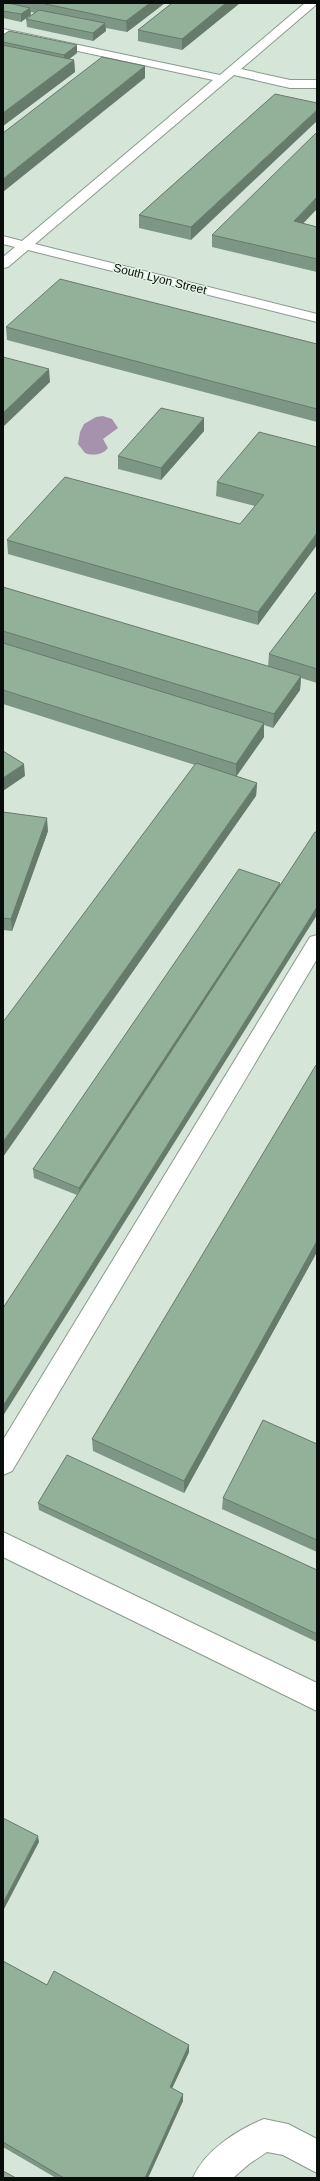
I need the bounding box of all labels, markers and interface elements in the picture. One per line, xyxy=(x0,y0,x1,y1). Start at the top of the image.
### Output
street label: South Lyon Street xyxy=(112,261,209,298)

